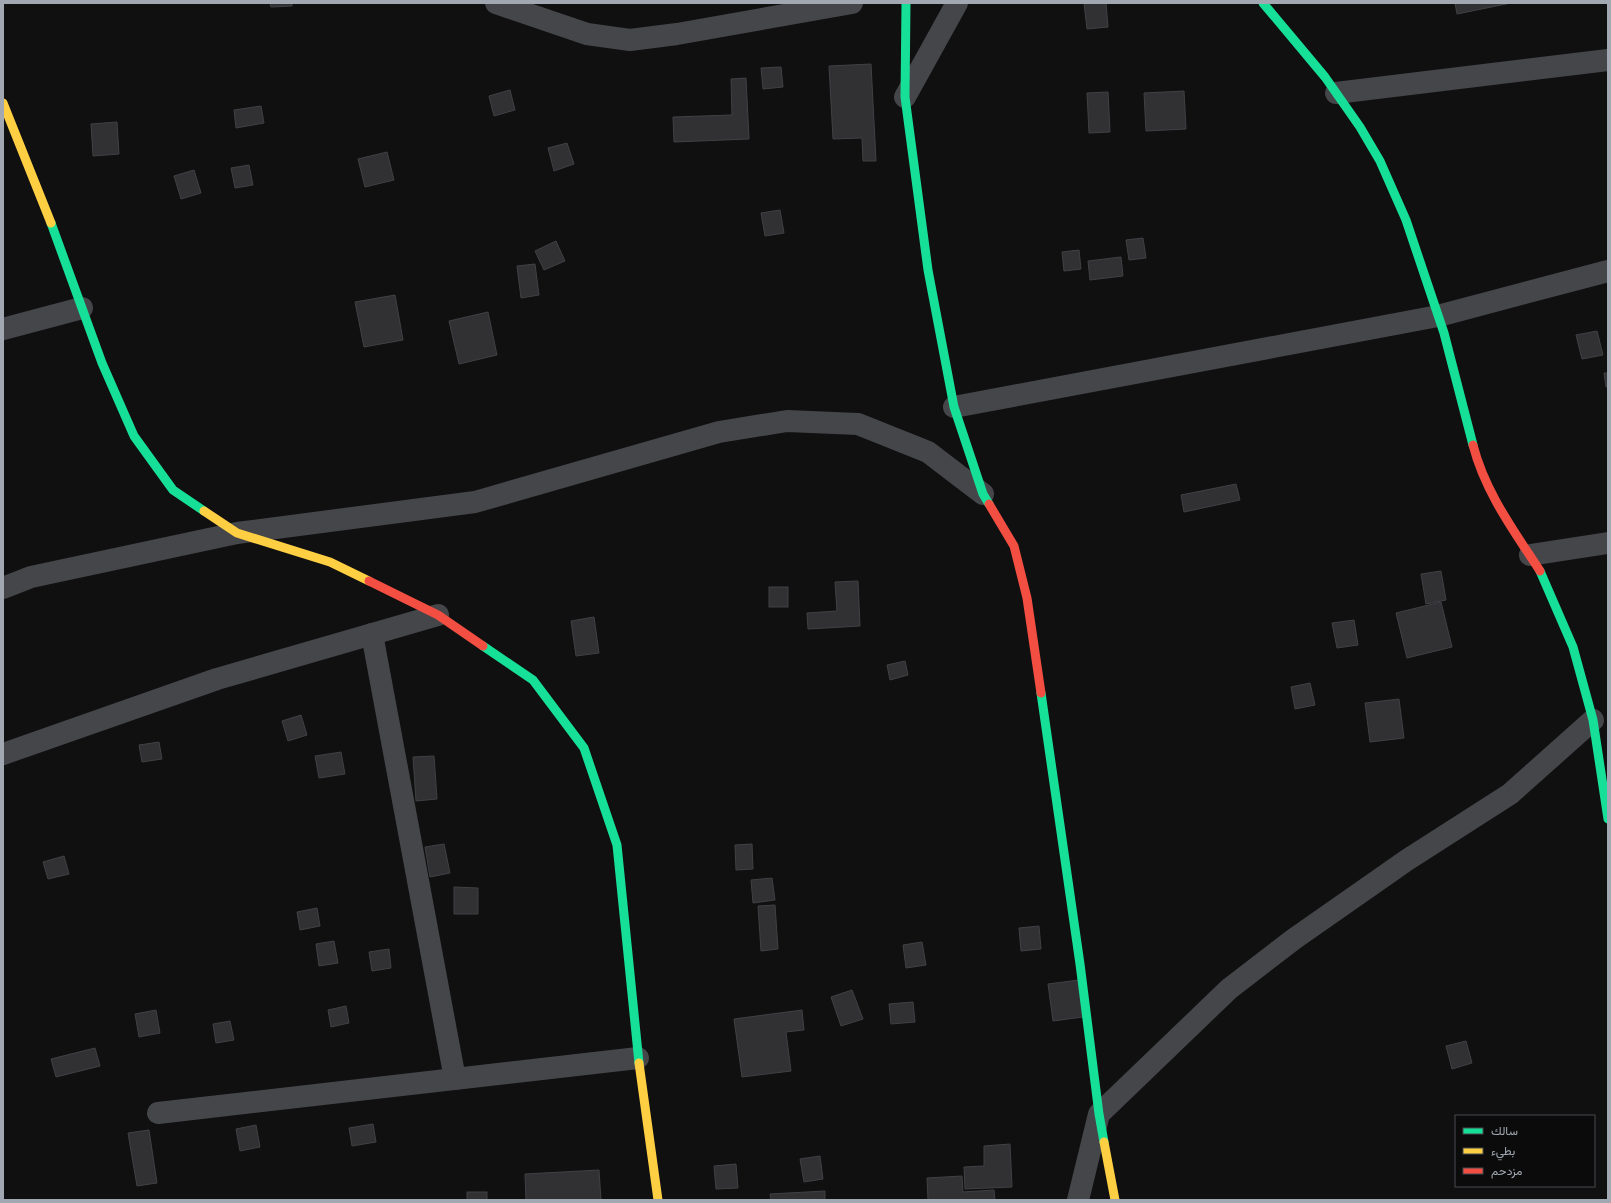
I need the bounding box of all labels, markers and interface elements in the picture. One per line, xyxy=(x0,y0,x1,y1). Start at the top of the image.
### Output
legend xyxy=(1455,1115,1595,1187)
text: سالك xyxy=(1491,1123,1518,1138)
text: بطيء xyxy=(1491,1143,1515,1161)
text: مزدحم xyxy=(1491,1163,1522,1179)

